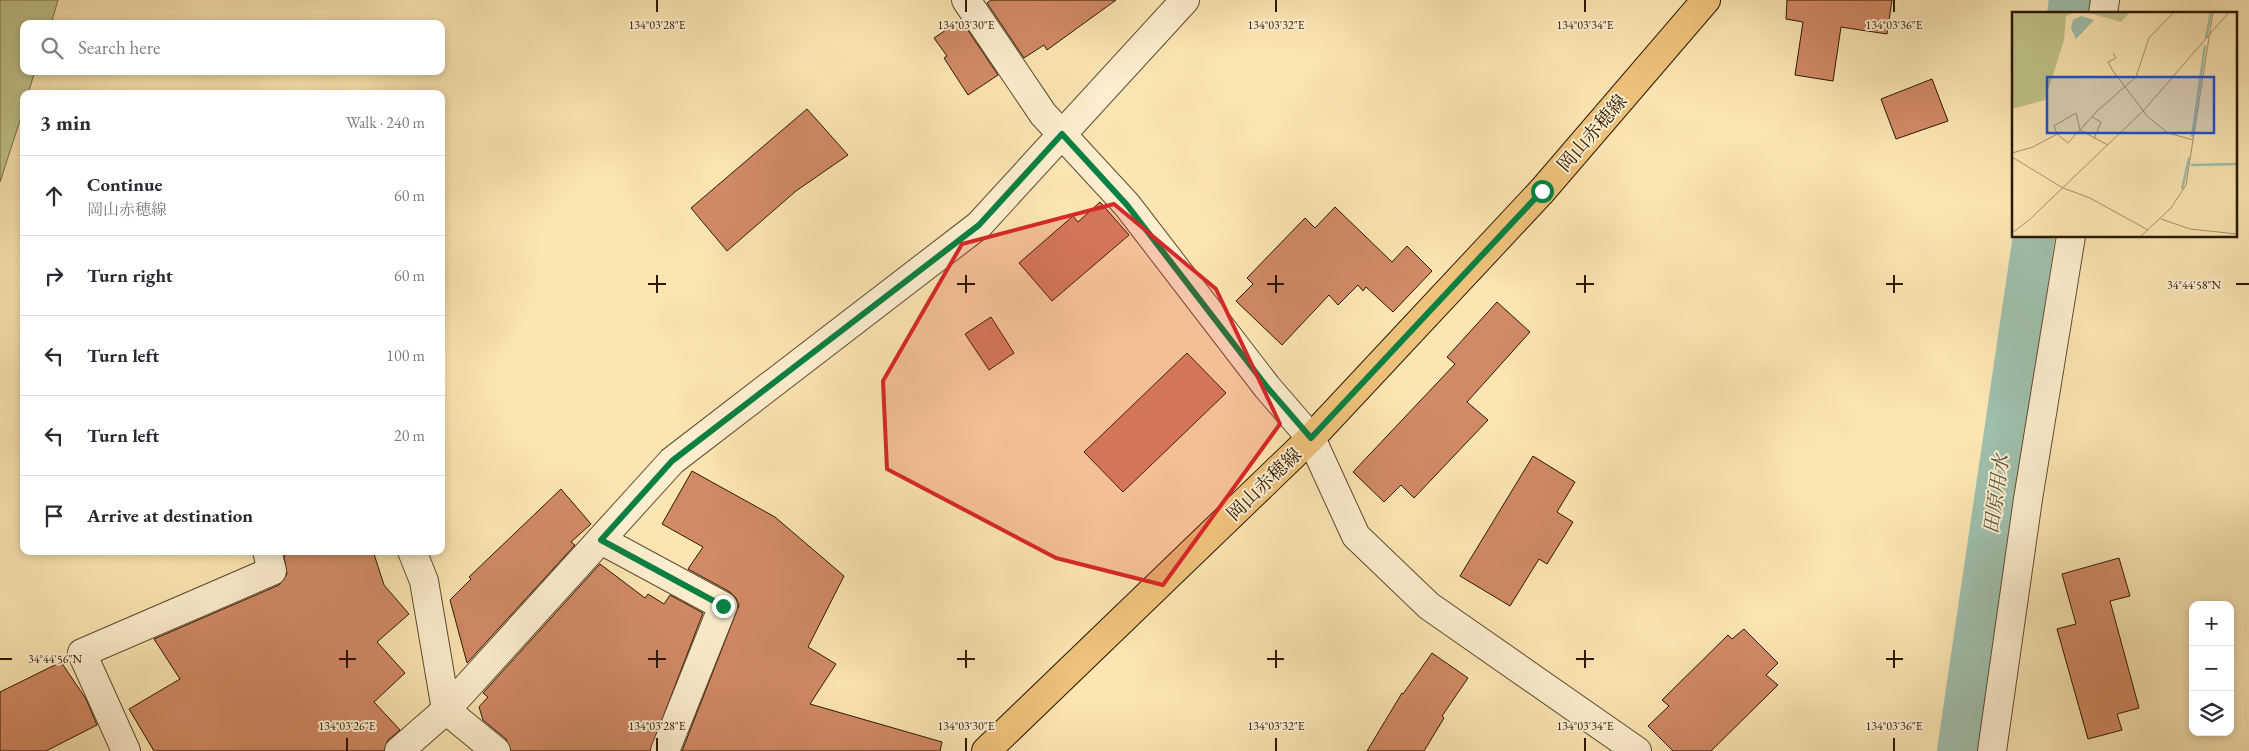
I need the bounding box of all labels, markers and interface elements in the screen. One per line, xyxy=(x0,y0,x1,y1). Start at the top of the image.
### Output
inset map xyxy=(2012,12,2236,238)
text: 134°03'28"E xyxy=(629,17,686,33)
text: 134°03'30"E xyxy=(938,17,995,33)
text: 134°03'32"E xyxy=(1248,17,1305,33)
text: 134°03'34"E xyxy=(1557,17,1614,33)
text: 134°03'36"E xyxy=(1866,17,1923,33)
search box xyxy=(20,20,445,75)
icon: search xyxy=(38,34,66,62)
text: Search here xyxy=(78,35,160,60)
street label: 岡山赤穂線 xyxy=(1551,89,1633,177)
text: 3 min xyxy=(40,109,91,136)
text: Walk · 240 m xyxy=(346,112,425,133)
text: Continue xyxy=(87,172,162,197)
route start xyxy=(1531,180,1554,203)
icon: ahead xyxy=(40,182,68,210)
text: 60 m xyxy=(394,185,425,206)
text: 岡山赤穂線 xyxy=(87,199,167,220)
icon: right xyxy=(40,262,68,290)
text: Turn right xyxy=(87,263,173,288)
text: 60 m xyxy=(394,265,425,286)
text: 34°44'58"N xyxy=(2167,277,2221,293)
icon: left xyxy=(40,342,68,370)
text: Turn left xyxy=(87,343,159,368)
text: 100 m xyxy=(386,345,425,366)
icon: left xyxy=(40,422,68,450)
text: Turn left xyxy=(87,423,159,448)
text: 20 m xyxy=(394,425,425,446)
street label: 岡山赤穂線 xyxy=(1221,442,1307,526)
water label: 田原用水 xyxy=(1978,451,2015,535)
icon: arrive xyxy=(40,502,68,530)
text: Arrive at destination xyxy=(87,503,253,528)
route end xyxy=(712,595,735,618)
map controls xyxy=(2189,601,2234,736)
button: + xyxy=(2189,601,2234,646)
button: − xyxy=(2189,646,2234,691)
text: 34°44'56"N xyxy=(28,651,82,667)
button: layers xyxy=(2189,691,2234,736)
text: 134°03'26"E xyxy=(319,718,376,734)
text: 134°03'28"E xyxy=(629,718,686,734)
text: 134°03'30"E xyxy=(938,718,995,734)
text: 134°03'32"E xyxy=(1248,718,1305,734)
text: 134°03'34"E xyxy=(1557,718,1614,734)
text: 134°03'36"E xyxy=(1866,718,1923,734)

